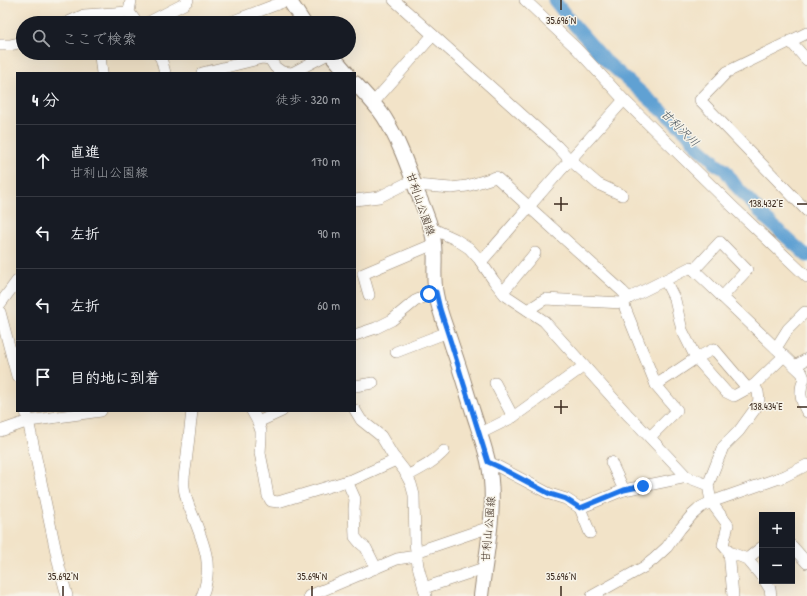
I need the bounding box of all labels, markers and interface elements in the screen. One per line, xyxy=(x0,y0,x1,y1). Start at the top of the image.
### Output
text: 35.696°N xyxy=(546,14,576,27)
search box xyxy=(16,16,356,60)
icon: search xyxy=(30,27,52,49)
text: ここで検索 xyxy=(62,28,137,49)
text: 4 分 xyxy=(32,88,59,111)
text: 徒歩 · 320 m xyxy=(276,90,340,108)
water label: 甘利沢川 xyxy=(657,105,704,150)
text: 直進 xyxy=(70,141,100,162)
icon: ahead xyxy=(32,150,54,172)
text: 170 m xyxy=(311,152,340,170)
text: 甘利山公園線 xyxy=(70,163,148,181)
street label: 甘利山公園線 xyxy=(404,171,438,237)
text: 138.432°E xyxy=(749,197,784,210)
icon: left xyxy=(32,222,54,244)
text: 左折 xyxy=(70,223,100,244)
text: 90 m xyxy=(318,224,340,242)
route start xyxy=(420,285,438,303)
icon: left xyxy=(32,294,54,316)
text: 左折 xyxy=(70,295,100,316)
text: 60 m xyxy=(317,296,340,314)
icon: arrive xyxy=(32,366,54,388)
text: 目的地に到着 xyxy=(70,367,160,388)
text: 138.434°E xyxy=(749,400,783,413)
route end xyxy=(634,477,652,495)
street label: 甘利山公園線 xyxy=(478,496,498,562)
map controls xyxy=(759,512,795,584)
button: + xyxy=(759,512,795,548)
button: − xyxy=(759,548,795,584)
text: 35.692°N xyxy=(48,570,78,583)
text: 35.694°N xyxy=(297,570,327,583)
text: 35.696°N xyxy=(546,570,576,583)

